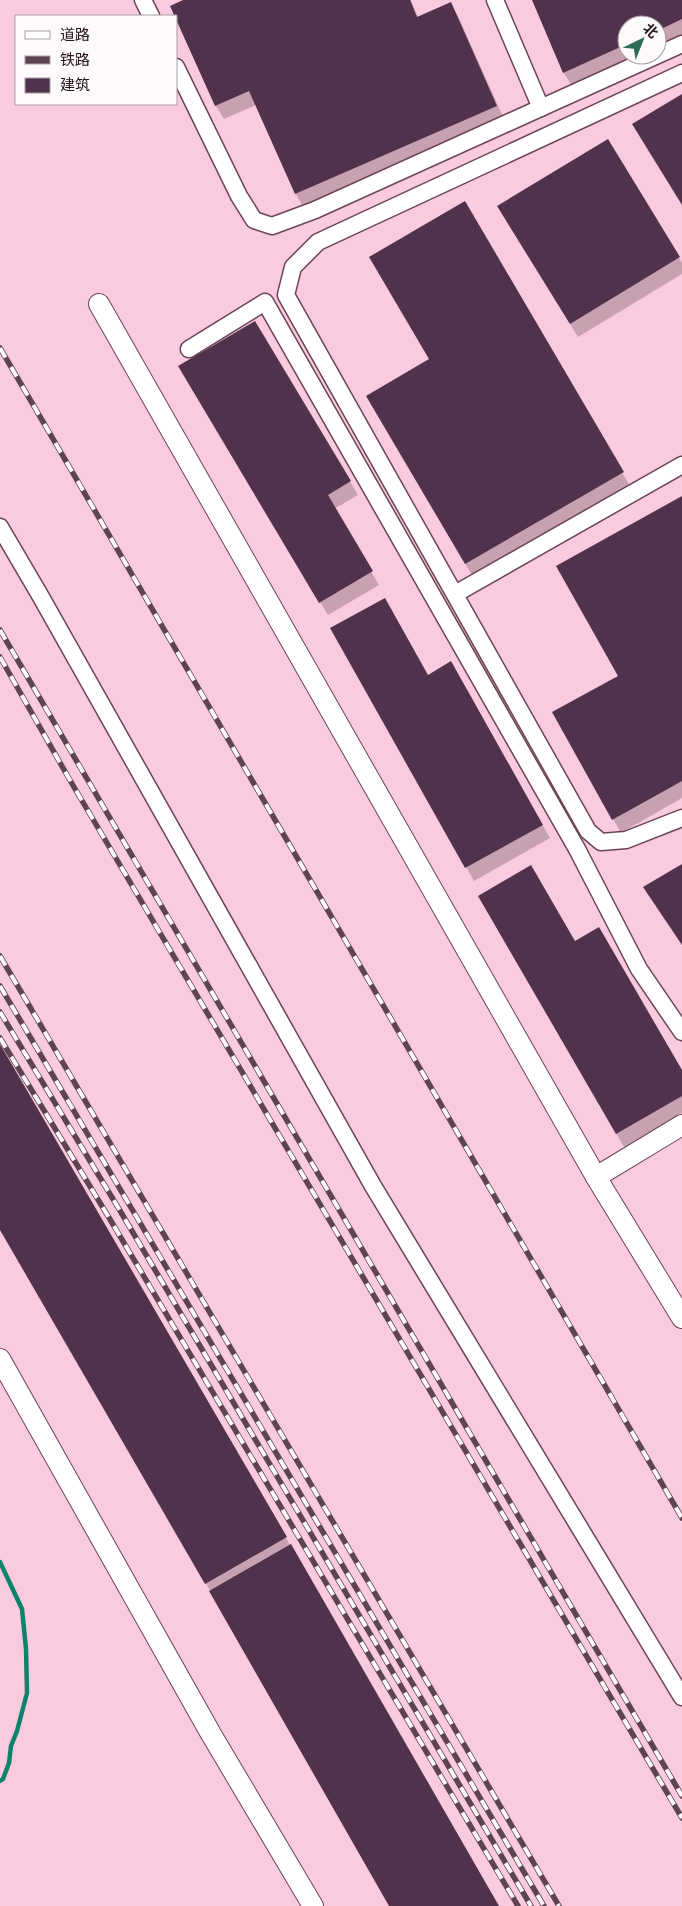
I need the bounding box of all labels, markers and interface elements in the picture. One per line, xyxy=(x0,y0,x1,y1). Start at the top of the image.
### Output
legend xyxy=(15,15,178,105)
north arrow xyxy=(617,15,667,65)
text: 北 xyxy=(640,19,662,42)
text: 道路 xyxy=(60,25,90,44)
text: 铁路 xyxy=(60,50,90,69)
text: 建筑 xyxy=(60,75,90,94)

